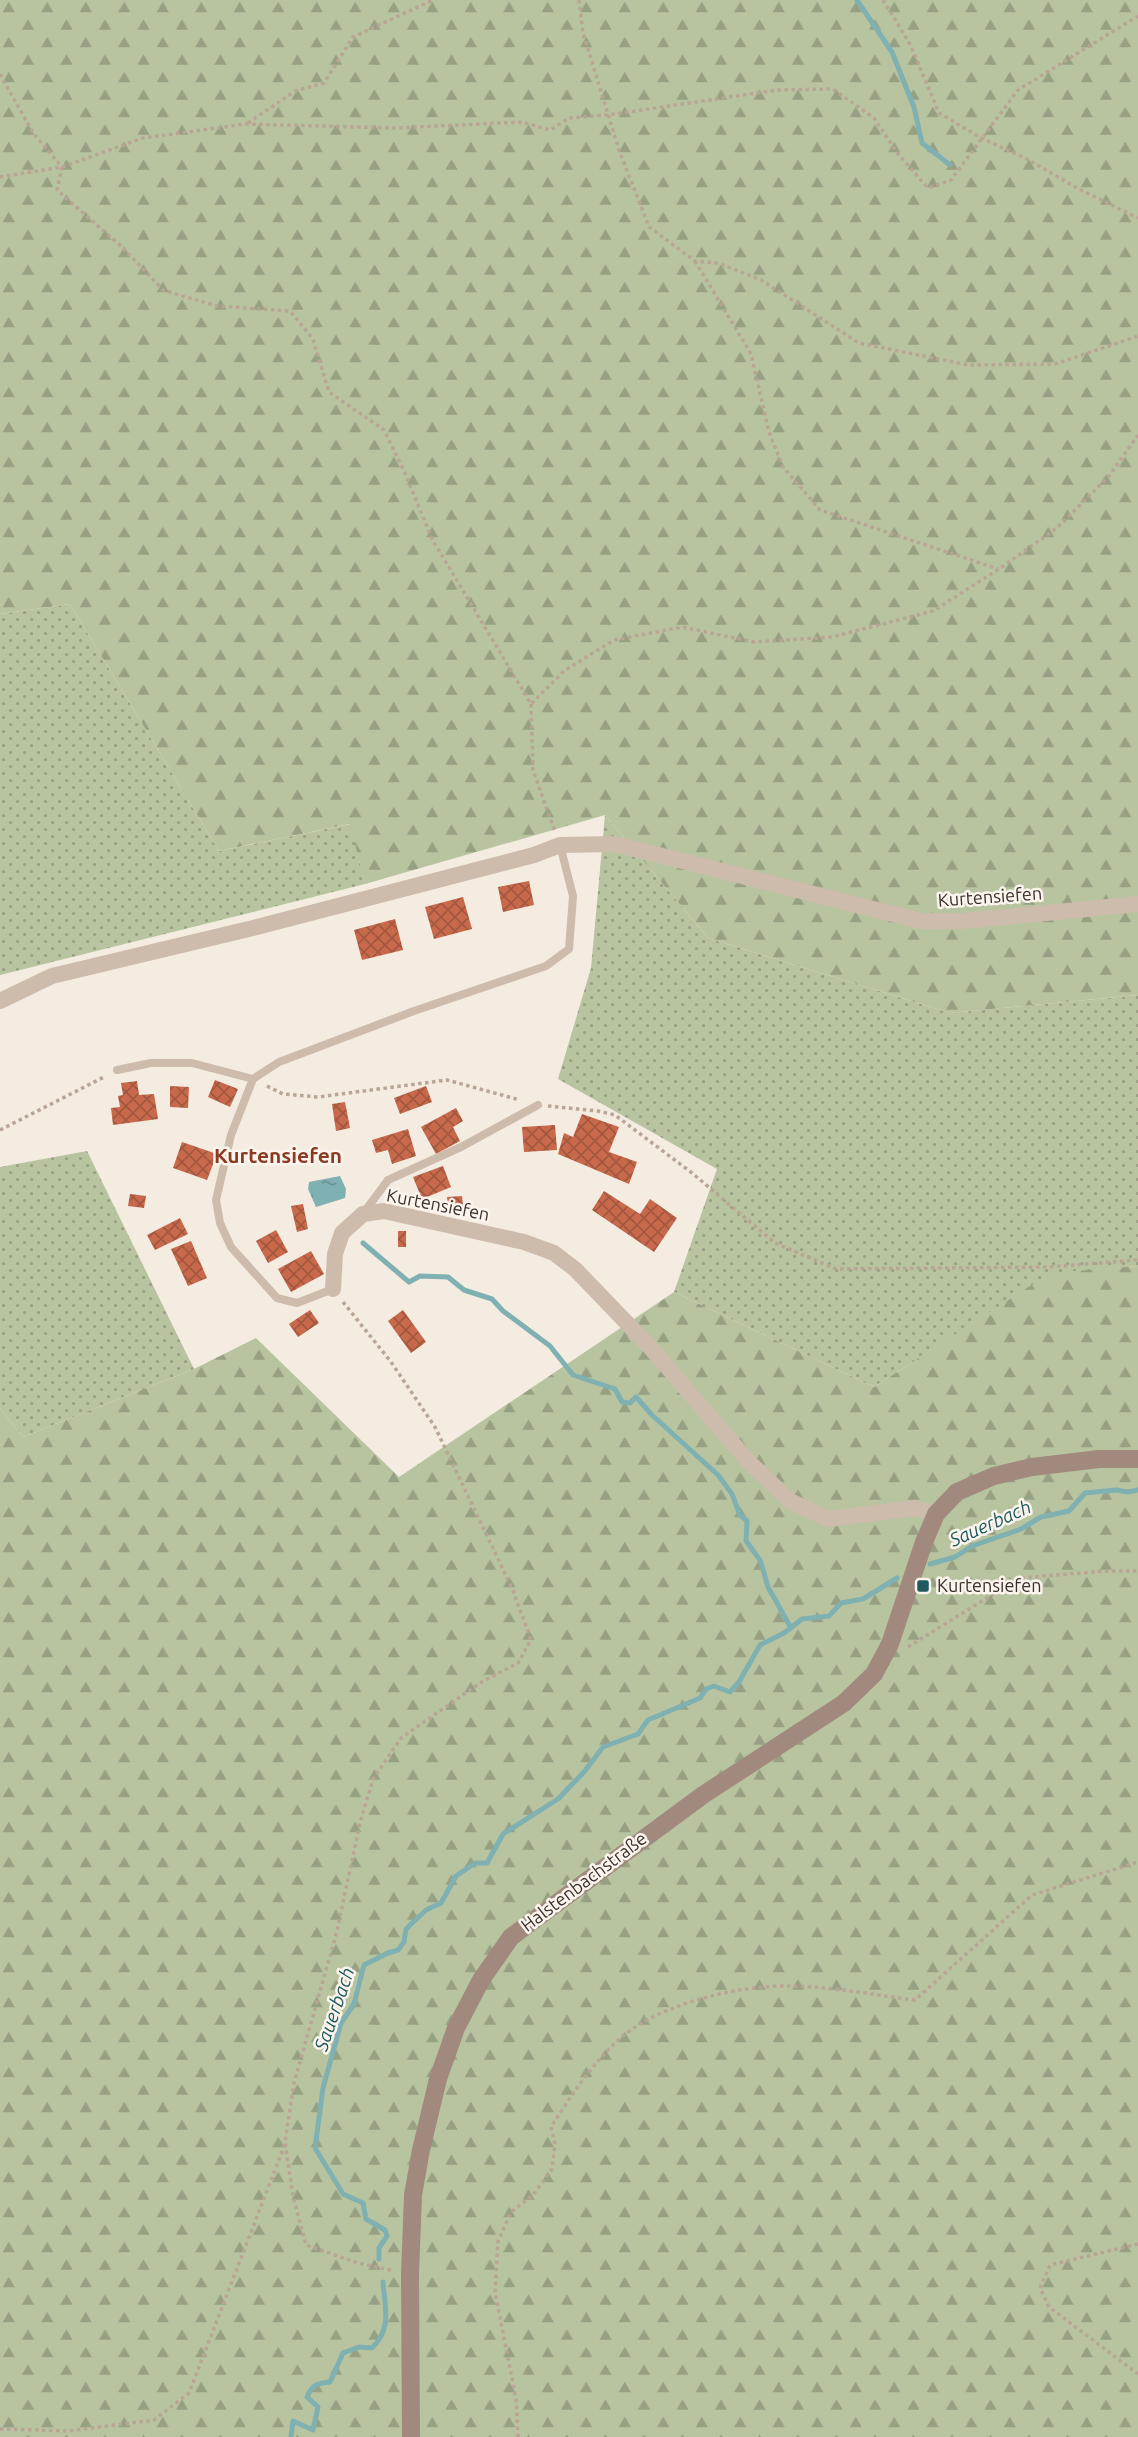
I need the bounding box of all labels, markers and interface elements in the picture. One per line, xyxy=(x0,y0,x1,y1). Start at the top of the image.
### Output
street label: Kurtensiefen xyxy=(937,882,1043,910)
district label: Kurtensiefen xyxy=(214,1143,342,1167)
street label: Kurtensiefen xyxy=(385,1184,491,1224)
water label: Sauerbach xyxy=(945,1495,1034,1551)
place label: Kurtensiefen xyxy=(937,1575,1041,1595)
marker: Kurtensiefen xyxy=(915,1578,931,1594)
street label: Halstenbachstraße xyxy=(517,1828,650,1935)
water label: Sauerbach xyxy=(309,1964,359,2055)

